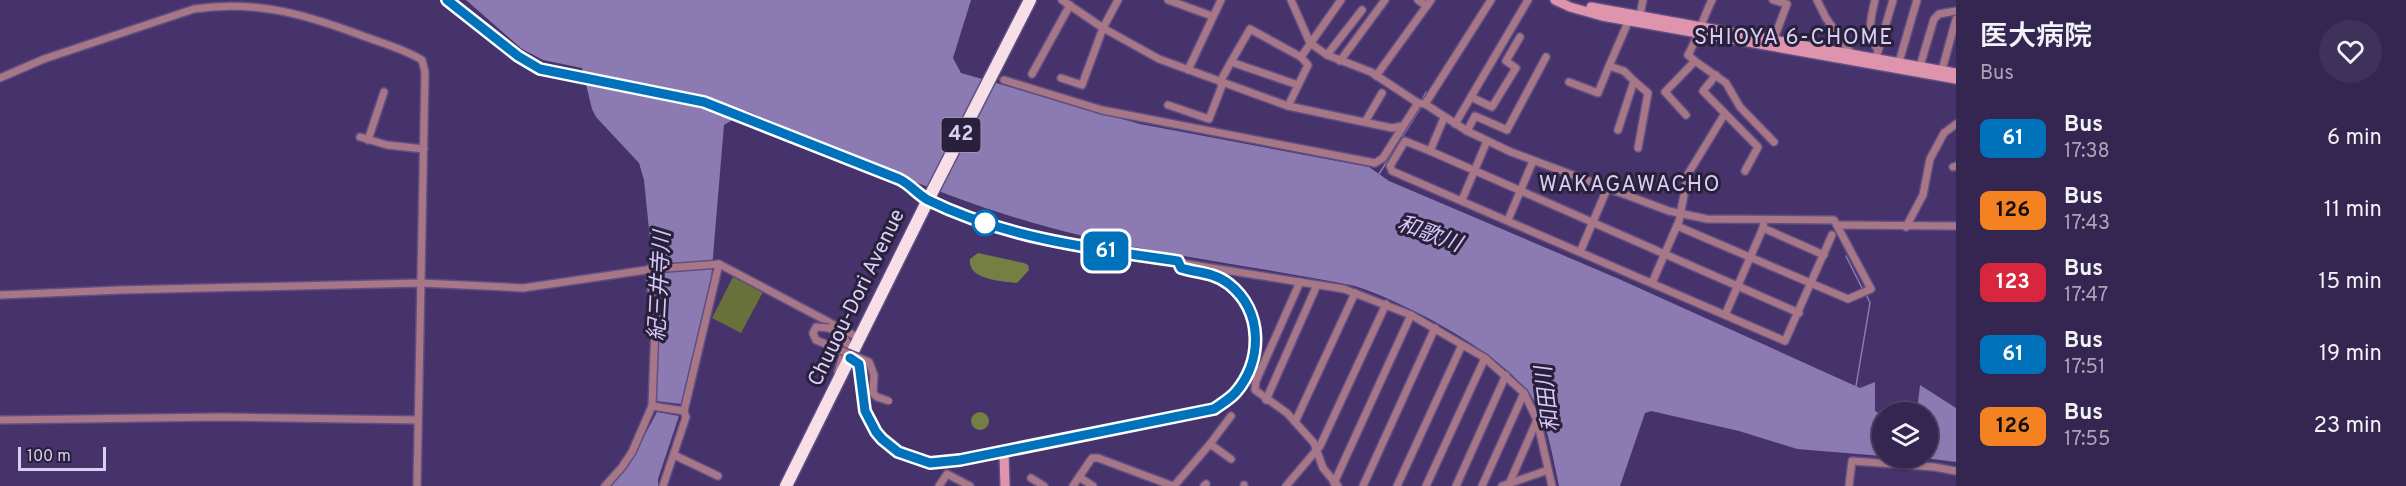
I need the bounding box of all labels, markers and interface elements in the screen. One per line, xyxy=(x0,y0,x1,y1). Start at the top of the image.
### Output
text: 医大病院 xyxy=(1980,20,2092,56)
button: heart xyxy=(2319,20,2382,83)
district label: SHIOYA 6-CHOME xyxy=(1694,25,1894,52)
text: Bus xyxy=(1980,61,2014,87)
text: Bus xyxy=(2064,112,2103,139)
road number: 42 xyxy=(942,118,980,152)
text: 61 xyxy=(2002,125,2024,152)
text: 6 min xyxy=(2327,125,2382,152)
text: 17:38 xyxy=(2064,139,2110,165)
district label: WAKAGAWACHO xyxy=(1539,172,1721,199)
text: Bus xyxy=(2064,184,2103,211)
text: 126 xyxy=(1996,197,2030,224)
text: 11 min xyxy=(2324,197,2382,224)
street label: Chuuou-Dori Avenue xyxy=(802,205,912,391)
unlabelled marker xyxy=(972,210,998,236)
water label: 和歌川 xyxy=(1393,211,1466,260)
text: 17:43 xyxy=(2064,211,2110,237)
water label: 紀三井寺川 xyxy=(645,228,677,342)
line badge: 61 xyxy=(1079,232,1133,270)
text: 61 xyxy=(1095,238,1117,265)
text: Bus xyxy=(2064,256,2103,283)
text: 123 xyxy=(1996,269,2030,296)
text: 15 min xyxy=(2318,269,2382,296)
text: 17:47 xyxy=(2064,283,2108,309)
text: Bus xyxy=(2064,328,2103,355)
text: 61 xyxy=(2002,341,2024,368)
text: 19 min xyxy=(2319,341,2382,368)
text: 17:51 xyxy=(2064,355,2105,381)
water label: 和田川 xyxy=(1531,363,1566,433)
text: Bus xyxy=(2064,400,2103,427)
map controls xyxy=(1872,402,1938,468)
button: layers xyxy=(1872,402,1938,468)
text: 126 xyxy=(1996,413,2030,440)
text: 23 min xyxy=(2314,413,2382,440)
text: 17:55 xyxy=(2064,427,2110,453)
scale bar xyxy=(18,444,106,472)
text: 100 m xyxy=(27,447,71,467)

